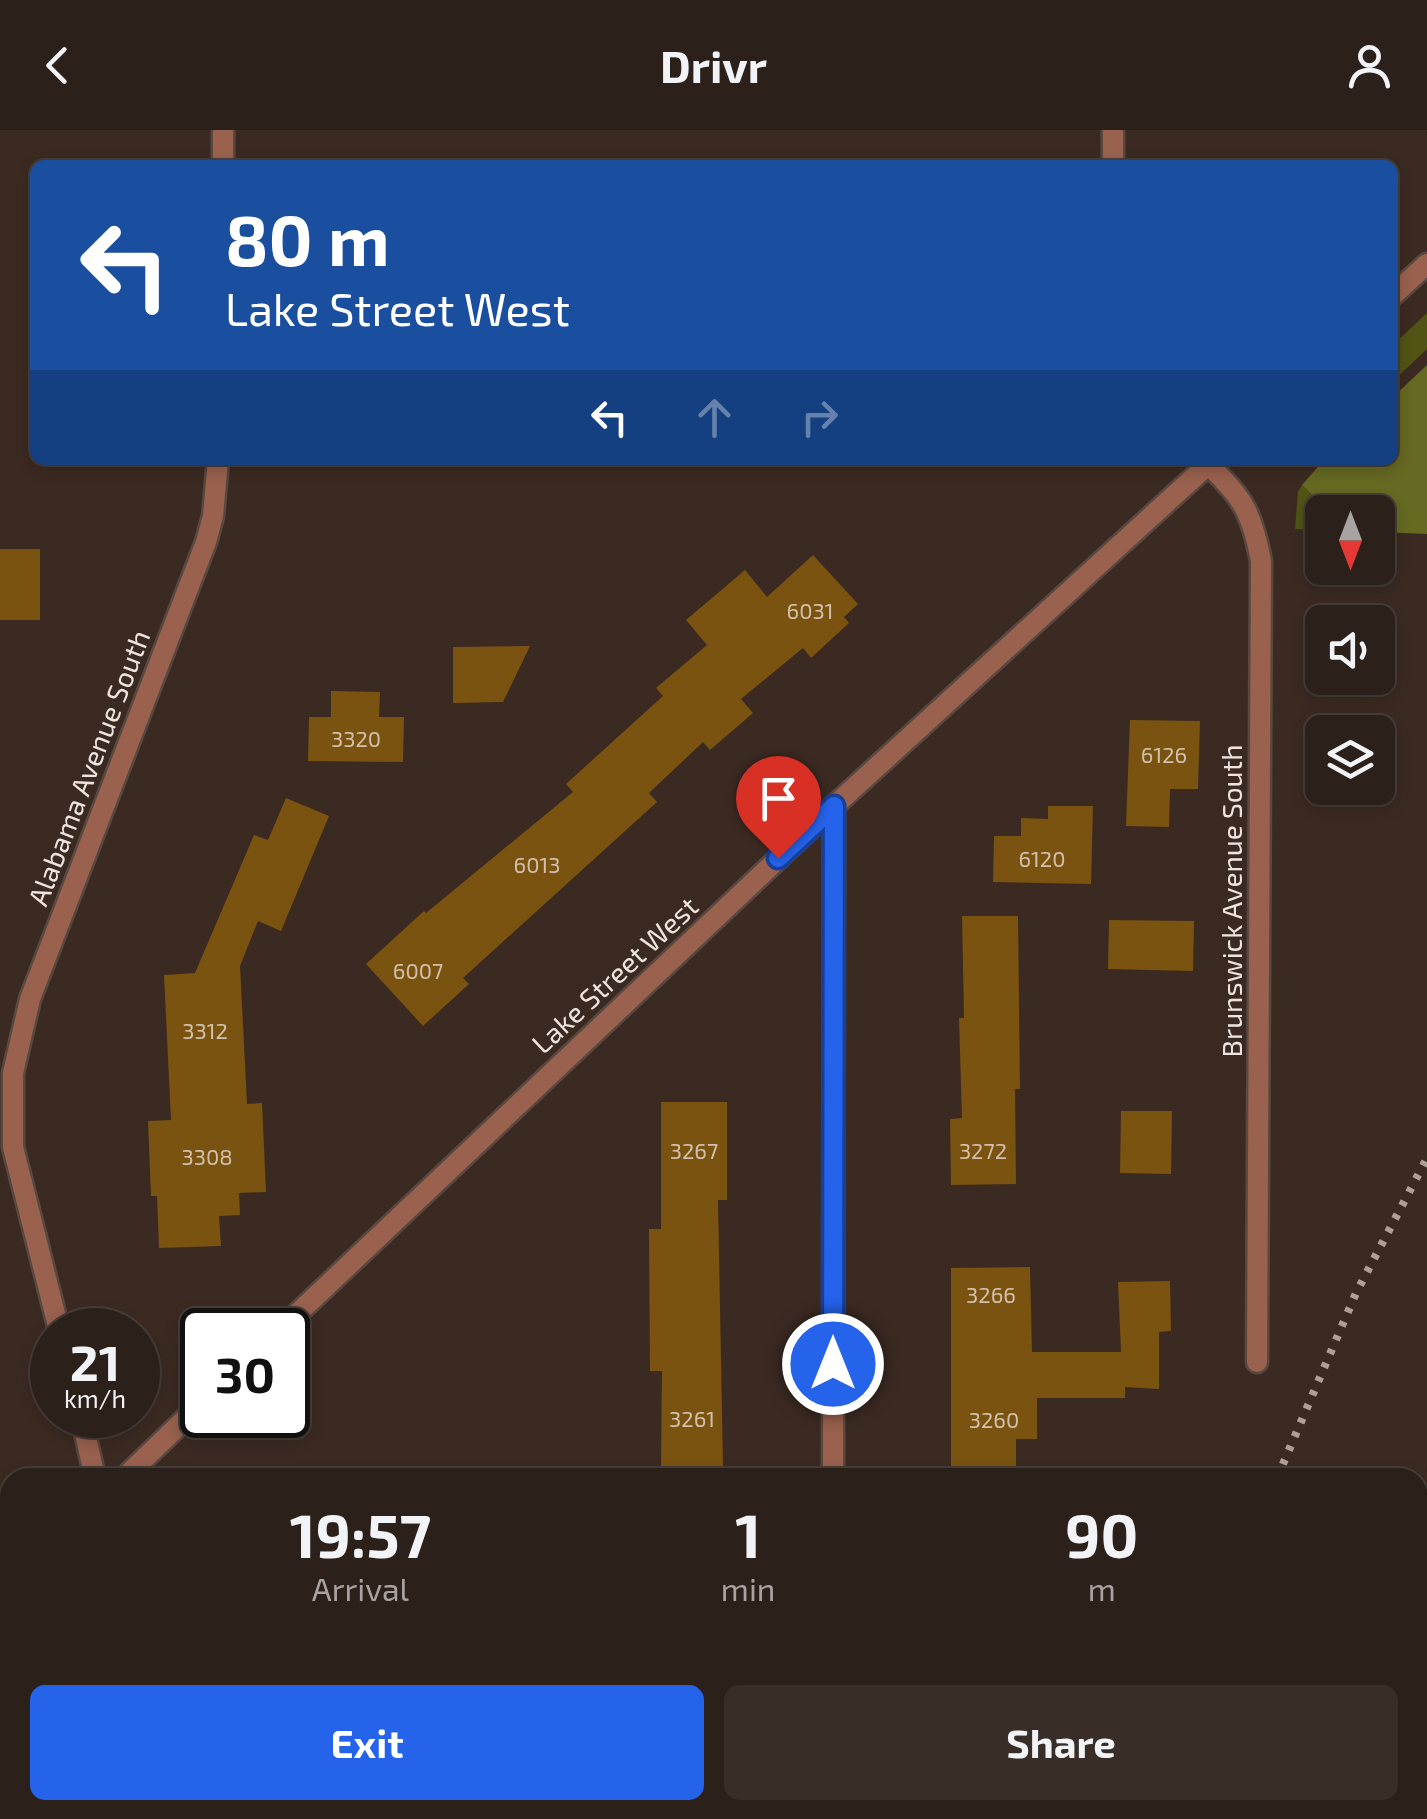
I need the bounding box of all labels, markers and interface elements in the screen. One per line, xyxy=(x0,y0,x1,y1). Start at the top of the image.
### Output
icon: back xyxy=(30,38,85,93)
text: Drivr xyxy=(660,38,767,92)
icon: person xyxy=(1342,38,1397,93)
text: 80 m xyxy=(225,196,390,280)
icon: left xyxy=(60,200,190,330)
text: Lake Street West xyxy=(225,281,570,335)
icon: left xyxy=(582,390,637,445)
icon: ahead xyxy=(687,390,742,445)
icon: right xyxy=(792,390,847,445)
north arrow xyxy=(1305,495,1395,585)
map controls xyxy=(1305,495,1395,805)
house number: 6031 xyxy=(787,597,833,623)
button: sound xyxy=(1305,605,1395,695)
street label: Alabama Avenue South xyxy=(20,625,156,910)
button: layers xyxy=(1305,715,1395,805)
house number: 3320 xyxy=(331,725,381,751)
house number: 6126 xyxy=(1141,741,1187,767)
street label: Brunswick Avenue South xyxy=(1214,745,1248,1057)
pin xyxy=(736,756,821,859)
icon: arrive xyxy=(751,771,806,826)
house number: 6120 xyxy=(1019,845,1065,871)
house number: 6013 xyxy=(514,851,560,877)
street label: Lake Street West xyxy=(524,889,704,1060)
house number: 6007 xyxy=(393,957,443,983)
house number: 3312 xyxy=(182,1017,228,1043)
house number: 3267 xyxy=(670,1137,718,1163)
house number: 3272 xyxy=(959,1137,1007,1163)
house number: 3308 xyxy=(181,1143,233,1169)
house number: 3266 xyxy=(966,1281,1016,1307)
speed limit sign: 30 xyxy=(180,1308,310,1438)
position arrow xyxy=(781,1312,885,1416)
text: 21 xyxy=(70,1331,120,1391)
text: km/h xyxy=(64,1383,126,1413)
house number: 3261 xyxy=(669,1405,715,1431)
house number: 3260 xyxy=(969,1406,1019,1432)
text: 19:57 xyxy=(290,1498,431,1570)
text: 1 xyxy=(735,1498,761,1570)
text: 90 xyxy=(1065,1498,1138,1570)
text: Arrival xyxy=(312,1569,409,1607)
text: min xyxy=(721,1569,775,1607)
text: m xyxy=(1088,1569,1116,1607)
button: Exit xyxy=(30,1685,704,1800)
button: Share xyxy=(724,1685,1398,1800)

